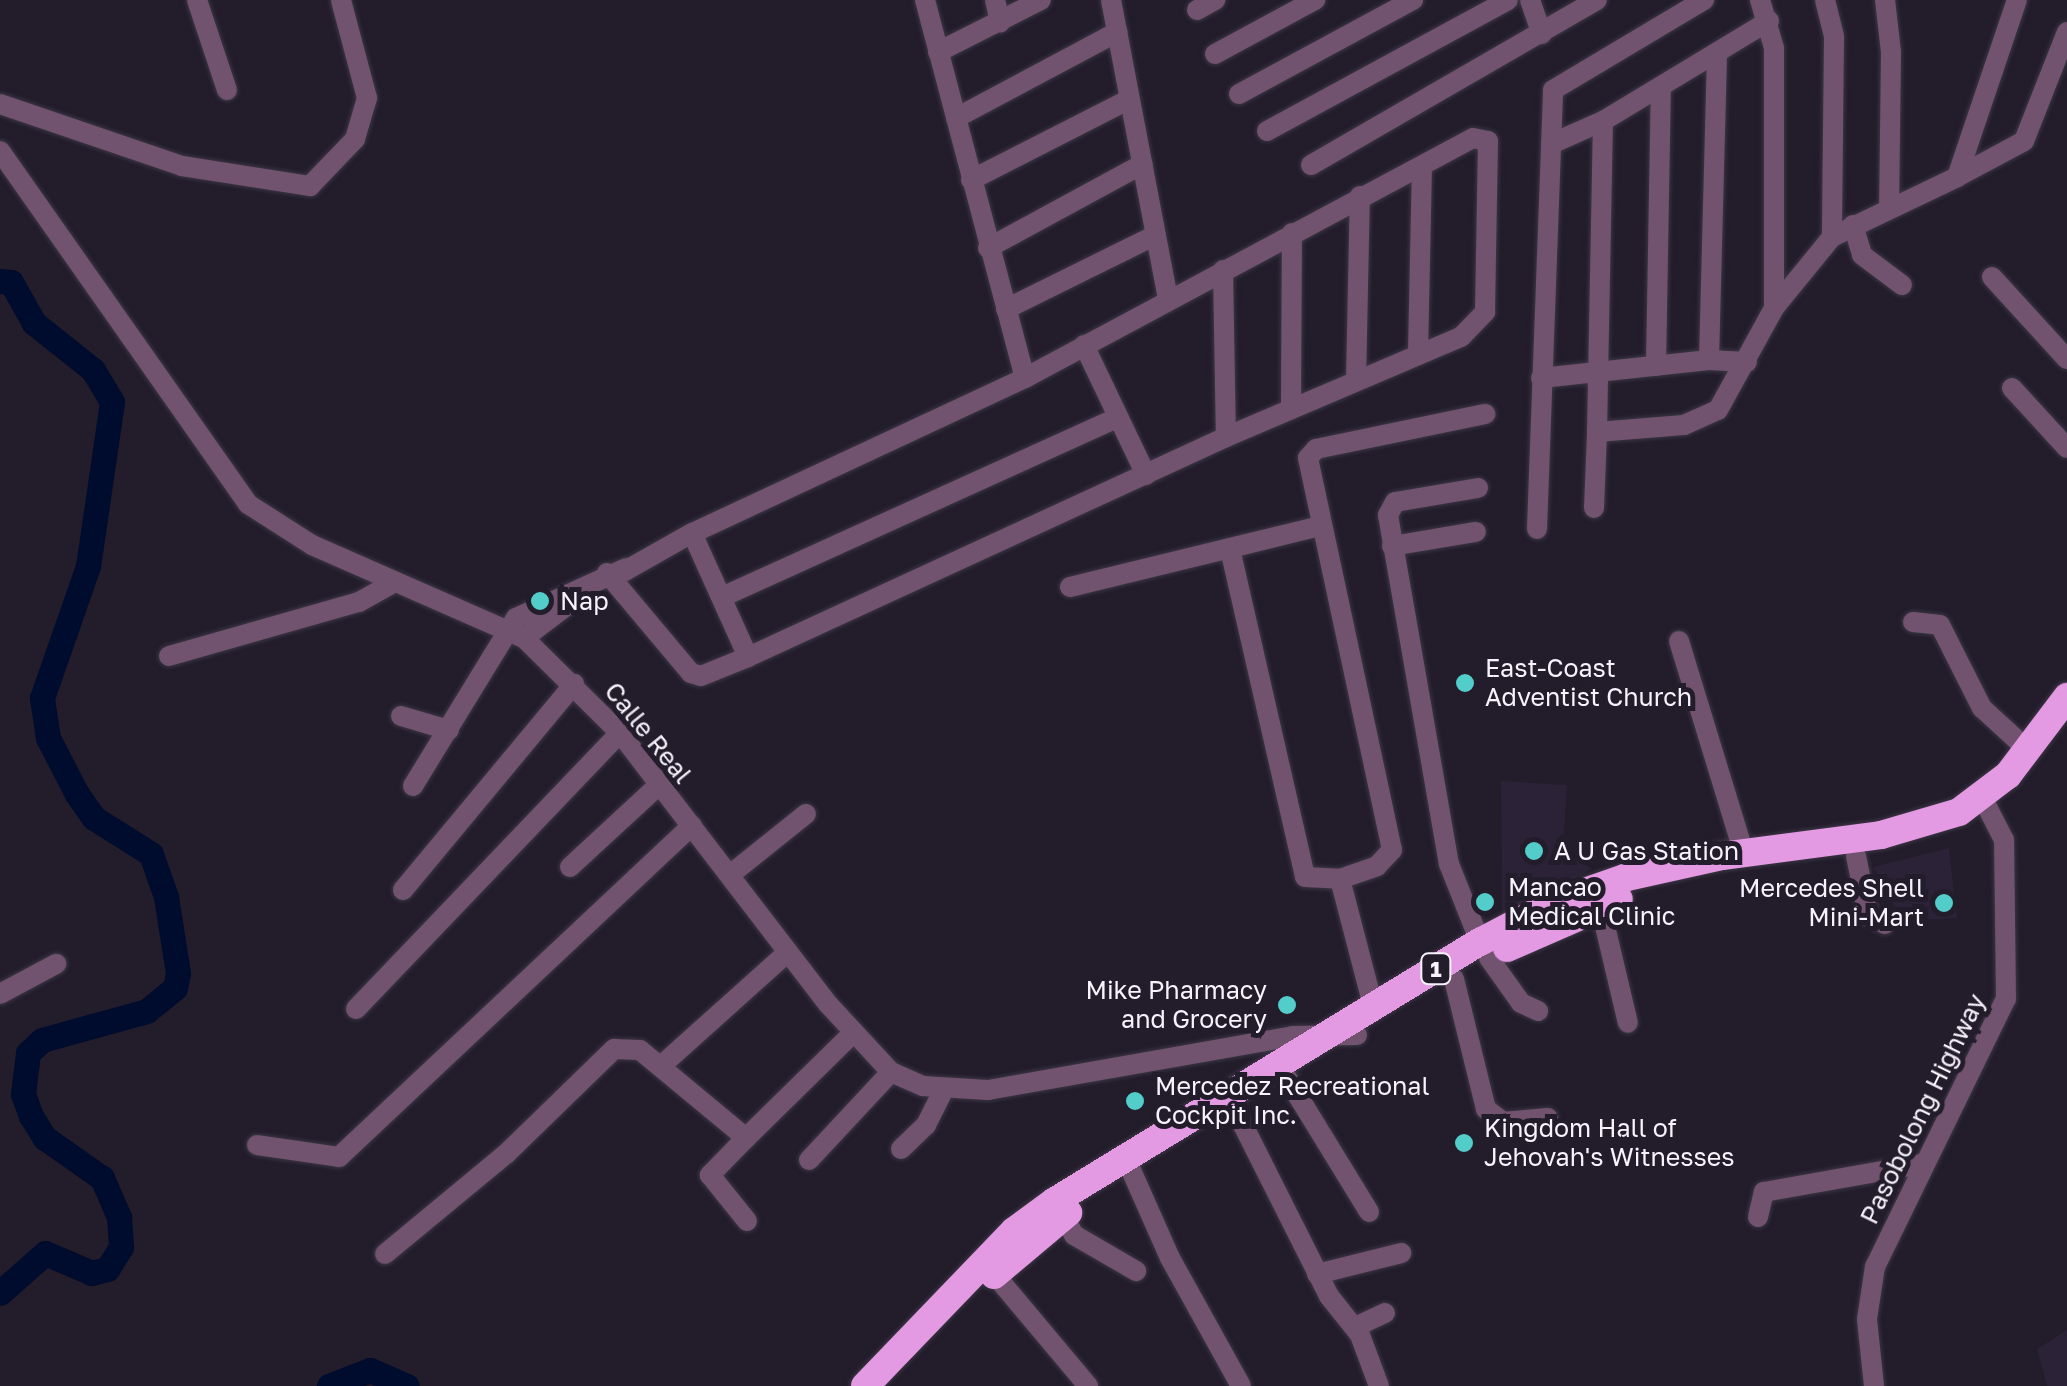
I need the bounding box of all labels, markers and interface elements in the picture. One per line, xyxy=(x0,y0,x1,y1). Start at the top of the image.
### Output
place label: Nap xyxy=(560,586,608,616)
marker: Nap xyxy=(529,590,551,612)
place label: East-Coast Adventist Church xyxy=(1485,654,1692,713)
marker: East-Coast Adventist Church xyxy=(1454,672,1476,694)
street label: Calle Real xyxy=(598,677,698,789)
place label: A U Gas Station xyxy=(1554,836,1739,866)
marker: A U Gas Station xyxy=(1523,840,1545,862)
place label: Mancao Medical Clinic xyxy=(1508,873,1675,932)
place label: Mercedes Shell Mini-Mart xyxy=(1739,874,1924,933)
marker: Mancao Medical Clinic xyxy=(1472,889,1498,915)
marker: Mercedes Shell Mini-Mart xyxy=(1933,892,1955,914)
road number: 1 xyxy=(1418,952,1454,986)
place label: Mike Pharmacy and Grocery xyxy=(1085,976,1267,1035)
street label: Pasobolong Highway xyxy=(1854,989,1992,1229)
marker: Mike Pharmacy and Grocery xyxy=(1276,994,1298,1016)
place label: Mercedez Recreational Cockpit Inc. xyxy=(1155,1072,1429,1131)
marker: Mercedez Recreational Cockpit Inc. xyxy=(1124,1090,1146,1112)
place label: Kingdom Hall of Jehovah's Witnesses xyxy=(1484,1114,1735,1173)
marker: Kingdom Hall of Jehovah's Witnesses xyxy=(1453,1132,1475,1154)

